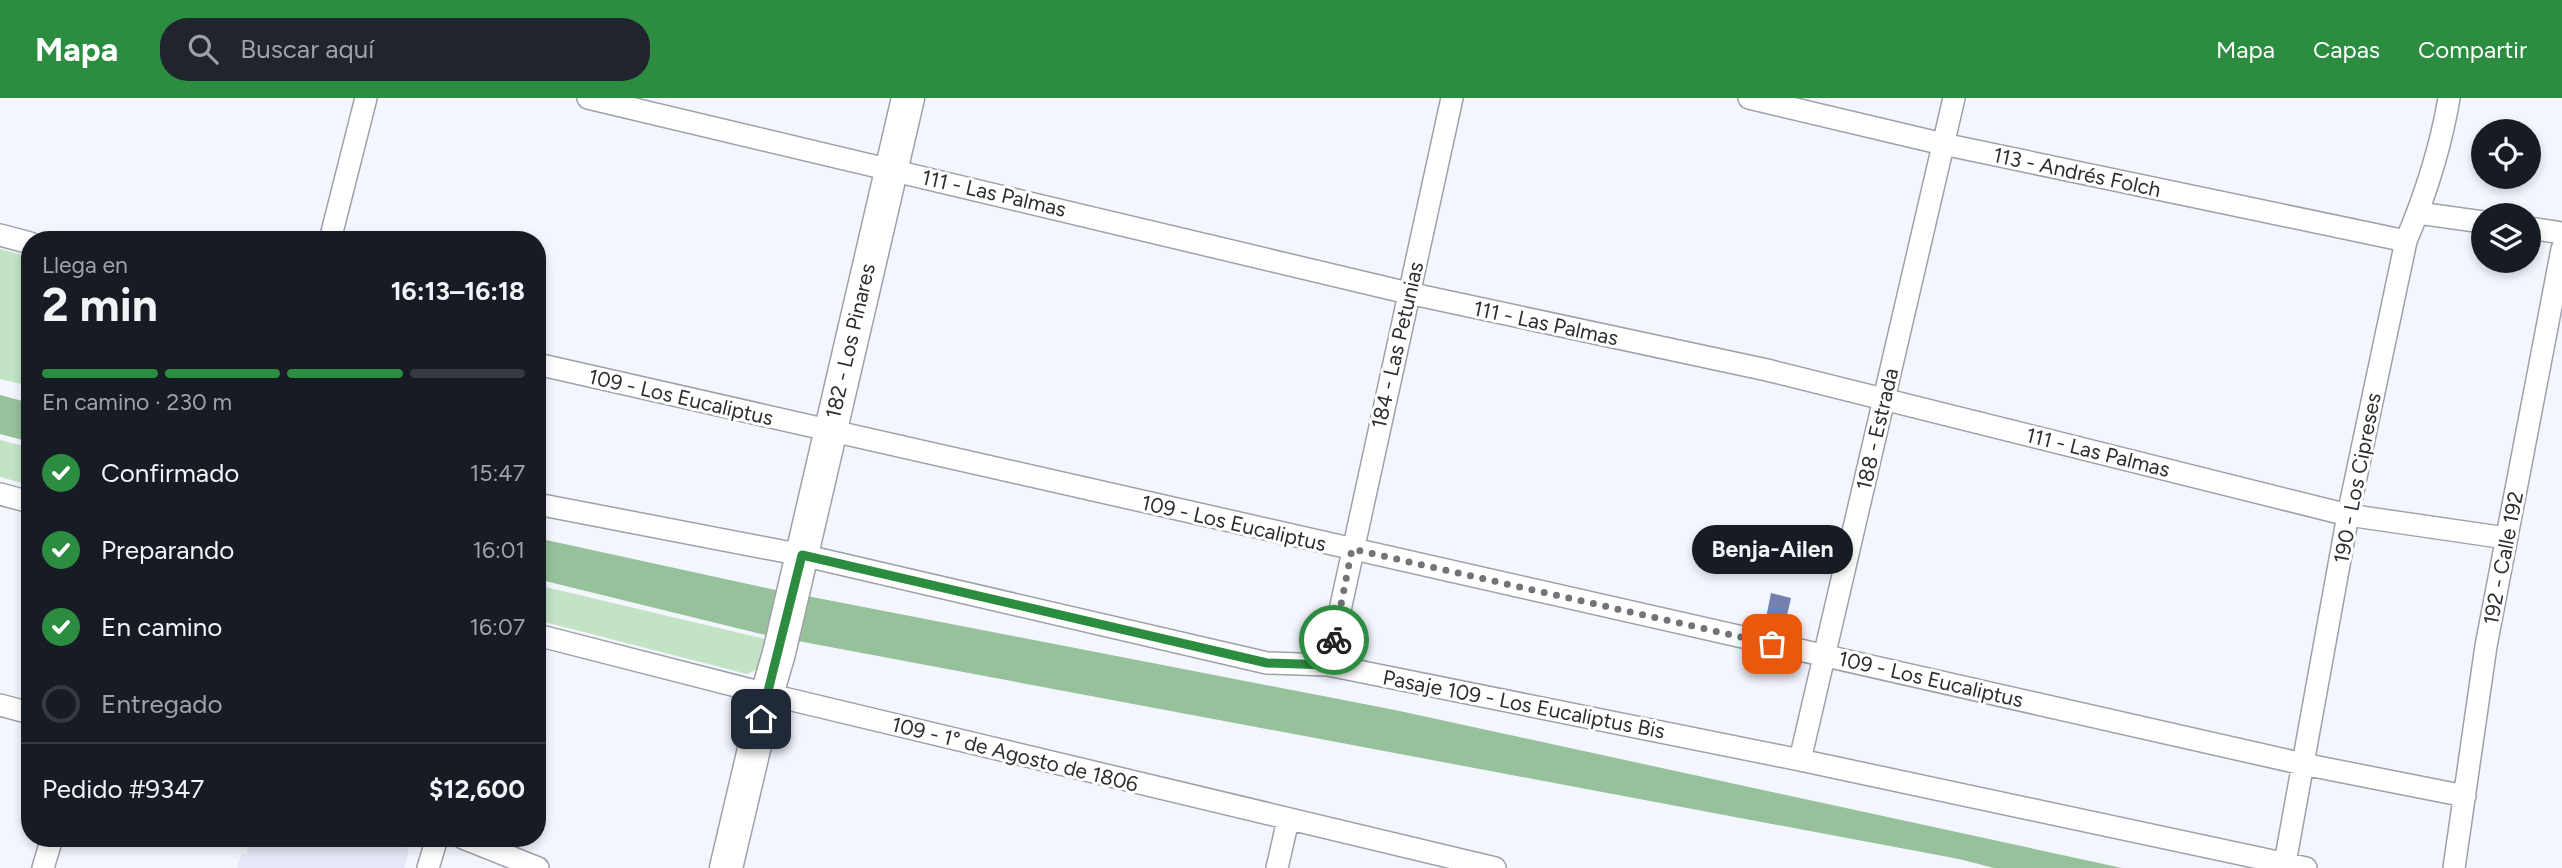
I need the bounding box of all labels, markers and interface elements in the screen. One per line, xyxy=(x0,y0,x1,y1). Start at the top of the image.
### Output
search box xyxy=(160,18,650,81)
text: Mapa xyxy=(35,30,118,69)
icon: search xyxy=(184,30,222,68)
text: Buscar aquí xyxy=(240,33,374,65)
text: Mapa xyxy=(2216,35,2275,64)
text: Capas xyxy=(2313,35,2380,64)
text: Compartir xyxy=(2418,35,2527,64)
map controls xyxy=(2471,119,2541,273)
button: locate xyxy=(2471,119,2541,189)
street label: 113 - Andrés Folch xyxy=(1991,142,2163,202)
street label: 111 - Las Palmas xyxy=(919,164,1069,222)
button: layers xyxy=(2471,203,2541,273)
text: Llega en xyxy=(42,251,128,279)
street label: 184 - Las Petunias xyxy=(1366,259,1428,431)
street label: 182 - Los Pinares xyxy=(820,261,880,421)
text: 16:13–16:18 xyxy=(391,275,525,307)
text: 2 min xyxy=(42,277,158,333)
street label: 111 - Las Palmas xyxy=(1471,295,1621,351)
street label: 109 - Los Eucaliptus xyxy=(586,364,776,430)
street label: 188 - Estrada xyxy=(1851,365,1903,493)
text: En camino · 230 m xyxy=(42,388,232,416)
street label: 190 - Los Cipreses xyxy=(2328,391,2386,565)
street label: 111 - Las Palmas xyxy=(2023,422,2173,482)
icon: check xyxy=(42,454,80,492)
text: Confirmado xyxy=(101,457,239,489)
text: 15:47 xyxy=(470,459,525,487)
street label: 192 - Calle 192 xyxy=(2478,489,2528,627)
street label: 109 - Los Eucaliptus xyxy=(1139,490,1329,556)
callout: Benja-Ailen xyxy=(1692,525,1852,574)
icon: check xyxy=(42,531,80,569)
text: Preparando xyxy=(101,534,234,566)
text: Benja-Ailen xyxy=(1711,535,1834,563)
text: 16:01 xyxy=(472,536,525,564)
courier xyxy=(1299,605,1369,675)
icon: check xyxy=(42,608,80,646)
text: En camino xyxy=(101,611,222,643)
text: 16:07 xyxy=(470,613,525,641)
pin xyxy=(1742,614,1802,674)
icon: bike xyxy=(1315,621,1353,659)
icon: bag xyxy=(1753,625,1791,663)
street label: 109 - Los Eucaliptus xyxy=(1836,646,2026,712)
street label: Pasaje 109 - Los Eucaliptus Bis xyxy=(1381,664,1667,744)
text: Entregado xyxy=(101,688,223,720)
pin xyxy=(731,689,791,749)
icon: home xyxy=(742,700,780,738)
street label: 109 - 1° de Agosto de 1806 xyxy=(889,711,1141,797)
text: Pedido #9347 xyxy=(42,773,204,805)
text: $12,600 xyxy=(429,773,525,805)

